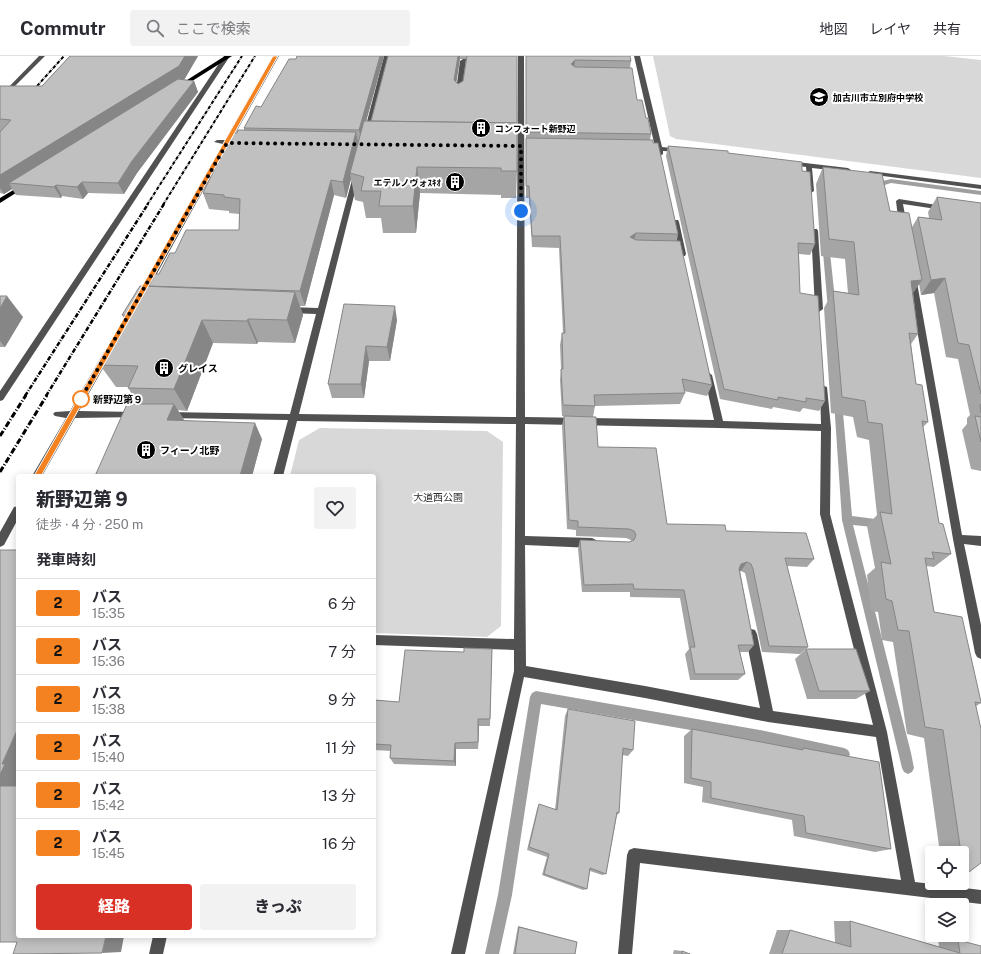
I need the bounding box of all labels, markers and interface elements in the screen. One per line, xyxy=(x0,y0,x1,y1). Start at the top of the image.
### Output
search box xyxy=(130,10,410,46)
text: Commutr xyxy=(20,17,106,39)
icon: search xyxy=(144,17,166,39)
text: ここで検索 xyxy=(176,20,251,37)
text: 地図 xyxy=(819,21,847,37)
text: レイヤ xyxy=(869,21,911,37)
text: 共有 xyxy=(933,21,961,37)
school or university icon: 加古川市立別府中学校 xyxy=(808,86,830,108)
place label: 加古川市立別府中学校 xyxy=(832,92,924,103)
building icon: コンフォート新野辺 xyxy=(470,117,492,139)
place label: コンフォート新野辺 xyxy=(495,123,576,134)
building icon: エテルノヴォｽｷｵ xyxy=(444,171,466,193)
place label: エテルノヴォｽｷｵ xyxy=(373,177,441,188)
your location xyxy=(511,201,531,221)
building icon: グレイス xyxy=(153,357,175,379)
place label: グレイス xyxy=(178,362,218,374)
marker: 新野辺第９ xyxy=(72,390,90,408)
place label: 新野辺第９ xyxy=(93,393,143,405)
building icon: フィーノ北野 xyxy=(135,439,157,461)
place label: フィーノ北野 xyxy=(160,444,220,456)
button: heart xyxy=(314,487,356,529)
text: 新野辺第９ xyxy=(36,488,131,510)
park label: 大道西公園 xyxy=(413,491,463,503)
text: 徒歩 · 4 分 · 250 m xyxy=(36,517,143,532)
text: 発車時刻 xyxy=(36,551,96,568)
text: バス xyxy=(92,588,122,605)
text: 2 xyxy=(54,595,62,611)
text: 6 分 xyxy=(328,595,356,612)
text: 15:35 xyxy=(92,606,125,621)
text: バス xyxy=(92,636,122,653)
text: 2 xyxy=(54,643,62,659)
text: 7 分 xyxy=(328,643,356,660)
text: 15:36 xyxy=(92,654,125,669)
text: バス xyxy=(92,684,122,701)
text: 2 xyxy=(54,691,62,707)
text: 9 分 xyxy=(328,691,356,708)
text: 15:38 xyxy=(92,702,125,717)
text: バス xyxy=(92,732,122,749)
text: 2 xyxy=(54,739,62,755)
text: 11 分 xyxy=(325,739,356,756)
text: 15:40 xyxy=(92,750,125,765)
text: バス xyxy=(92,780,122,797)
text: 2 xyxy=(54,787,62,803)
text: 13 分 xyxy=(322,787,356,804)
text: 15:42 xyxy=(92,798,124,813)
text: バス xyxy=(92,828,122,845)
text: 2 xyxy=(54,835,62,851)
text: 16 分 xyxy=(322,835,356,852)
text: 15:45 xyxy=(92,846,125,861)
map controls xyxy=(925,846,969,942)
button: locate xyxy=(925,846,969,890)
button: 経路 xyxy=(36,884,192,930)
button: きっぷ xyxy=(200,884,356,930)
button: layers xyxy=(925,898,969,942)

